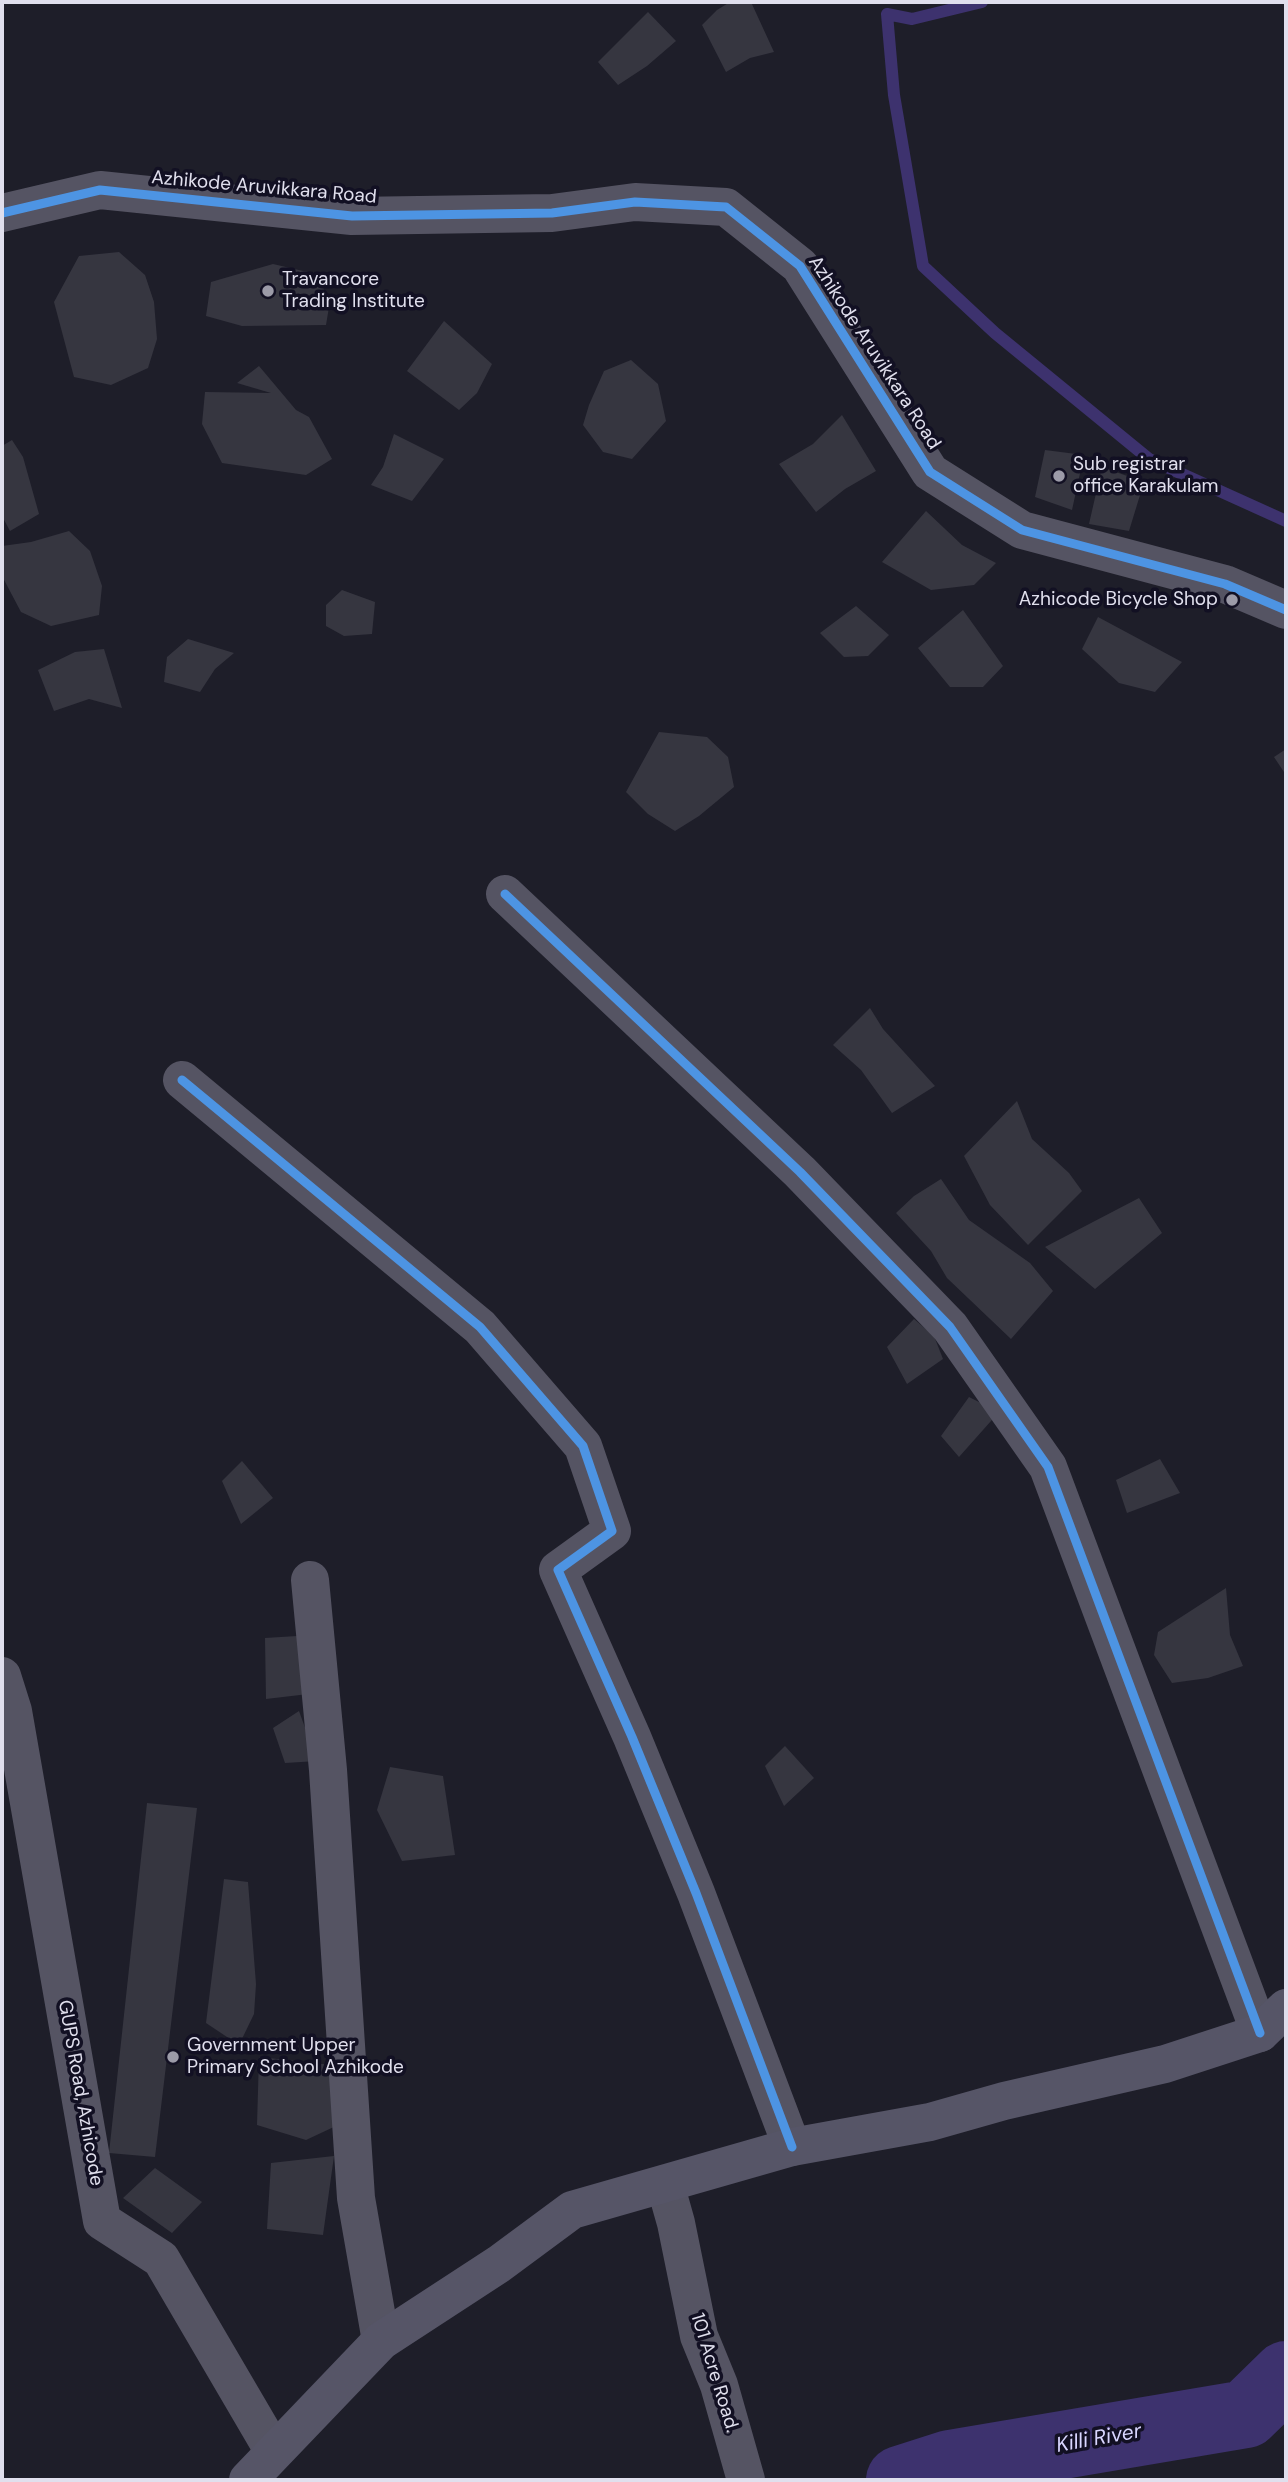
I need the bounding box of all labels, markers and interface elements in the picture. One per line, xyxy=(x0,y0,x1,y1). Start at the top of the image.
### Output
street label: Azhikode Aruvikkara Road xyxy=(150,167,378,209)
street label: Azhikode Aruvikkara Road xyxy=(803,252,945,454)
place label: Travancore Trading Institute xyxy=(282,269,425,313)
marker: Travancore Trading Institute xyxy=(260,283,276,299)
place label: Sub registrar office Karakulam xyxy=(1073,454,1218,498)
marker: Sub registrar office Karakulam xyxy=(1051,468,1067,484)
place label: Azhicode Bicycle Shop xyxy=(1019,589,1218,611)
marker: Azhicode Bicycle Shop xyxy=(1224,592,1240,608)
street label: GUPS Road, Azhicode xyxy=(52,1998,108,2188)
place label: Government Upper Primary School Azhikode xyxy=(187,2035,404,2079)
marker: Government Upper Primary School Azhikode xyxy=(165,2049,181,2065)
street label: 101 Acre Road. xyxy=(685,2311,743,2435)
water label: Killi River xyxy=(1054,2419,1144,2459)

